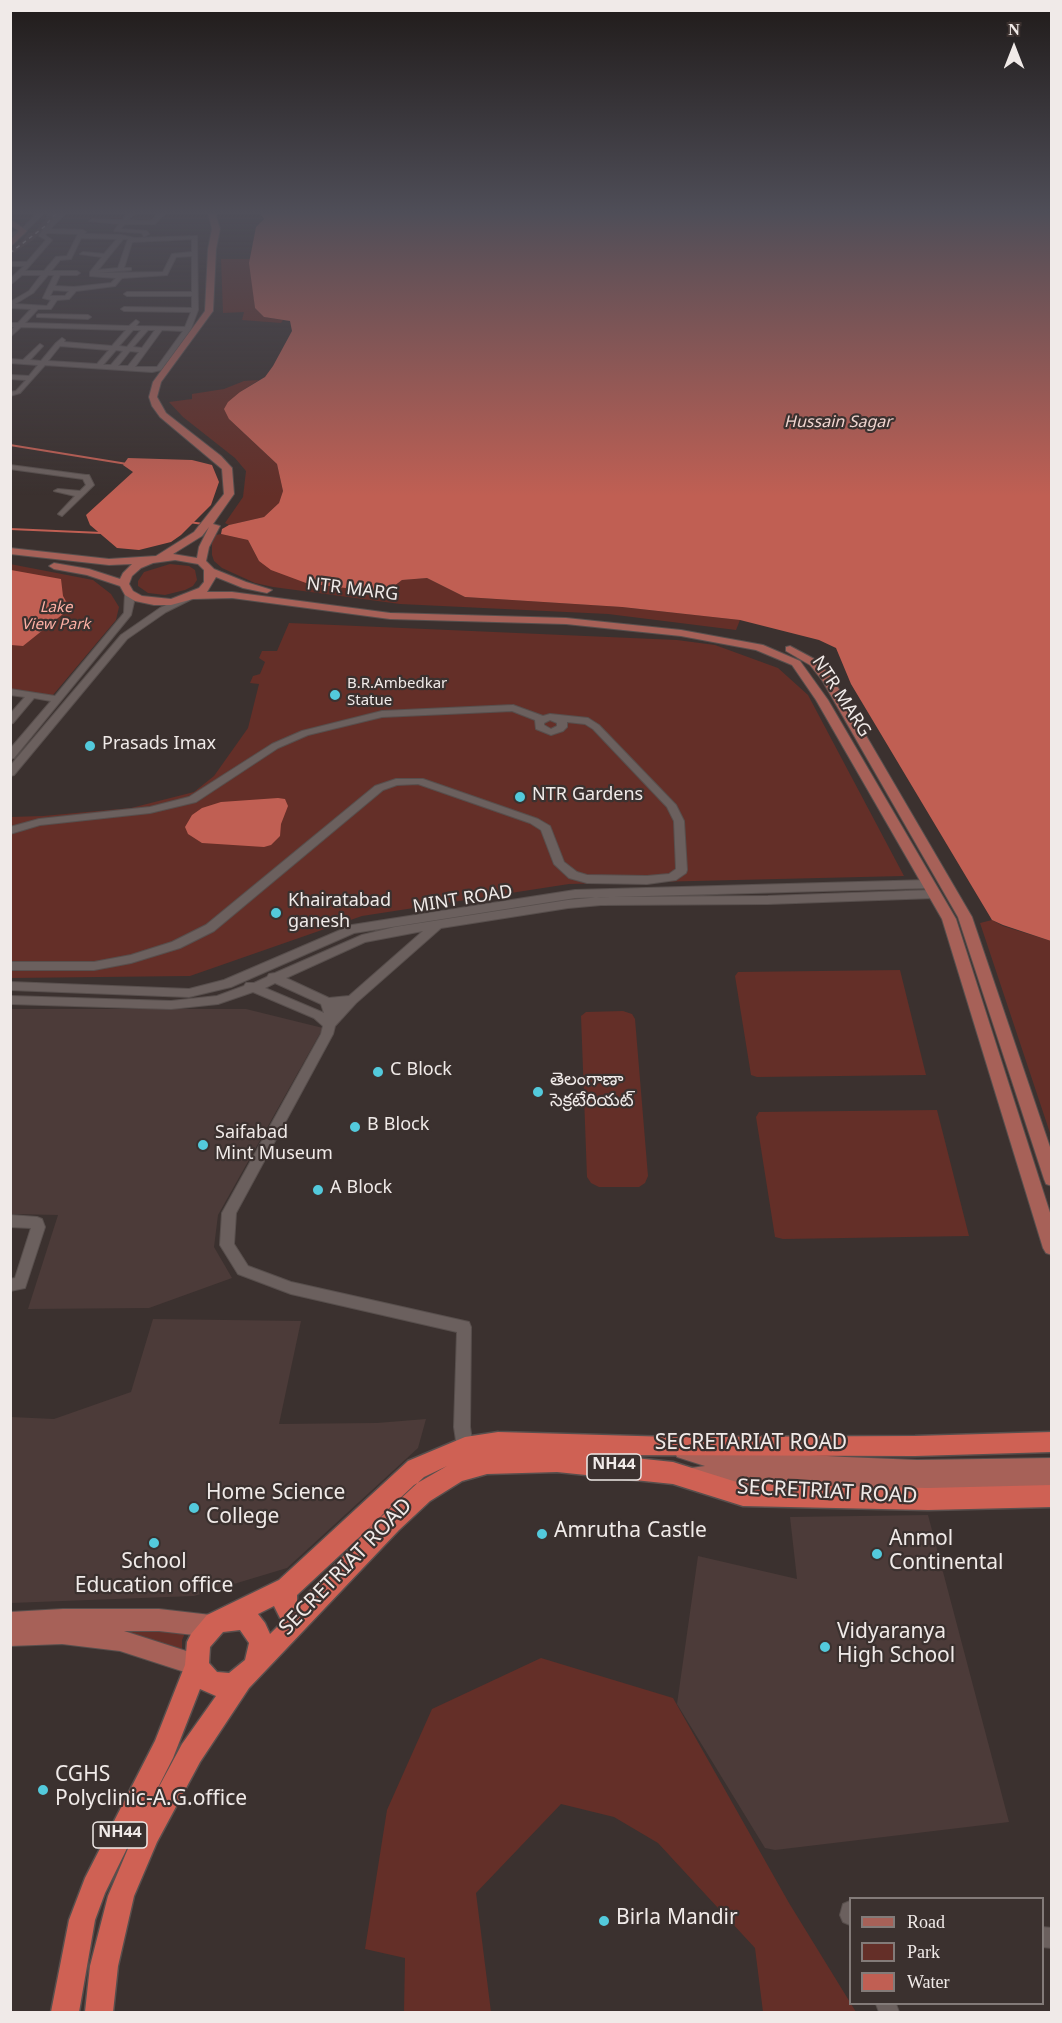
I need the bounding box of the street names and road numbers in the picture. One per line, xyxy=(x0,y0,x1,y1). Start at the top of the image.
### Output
street label: NTR MARG xyxy=(306,576,398,608)
street label: NTR MARG xyxy=(805,654,873,742)
street label: MINT ROAD xyxy=(414,884,512,920)
street label: SECRETARIAT ROAD xyxy=(655,1433,847,1459)
road number: NH44 xyxy=(587,1454,641,1480)
street label: SECRETRIAT ROAD xyxy=(737,1478,917,1512)
street label: SECRETRIAT ROAD xyxy=(277,1496,419,1642)
road number: NH44 xyxy=(93,1822,147,1848)

